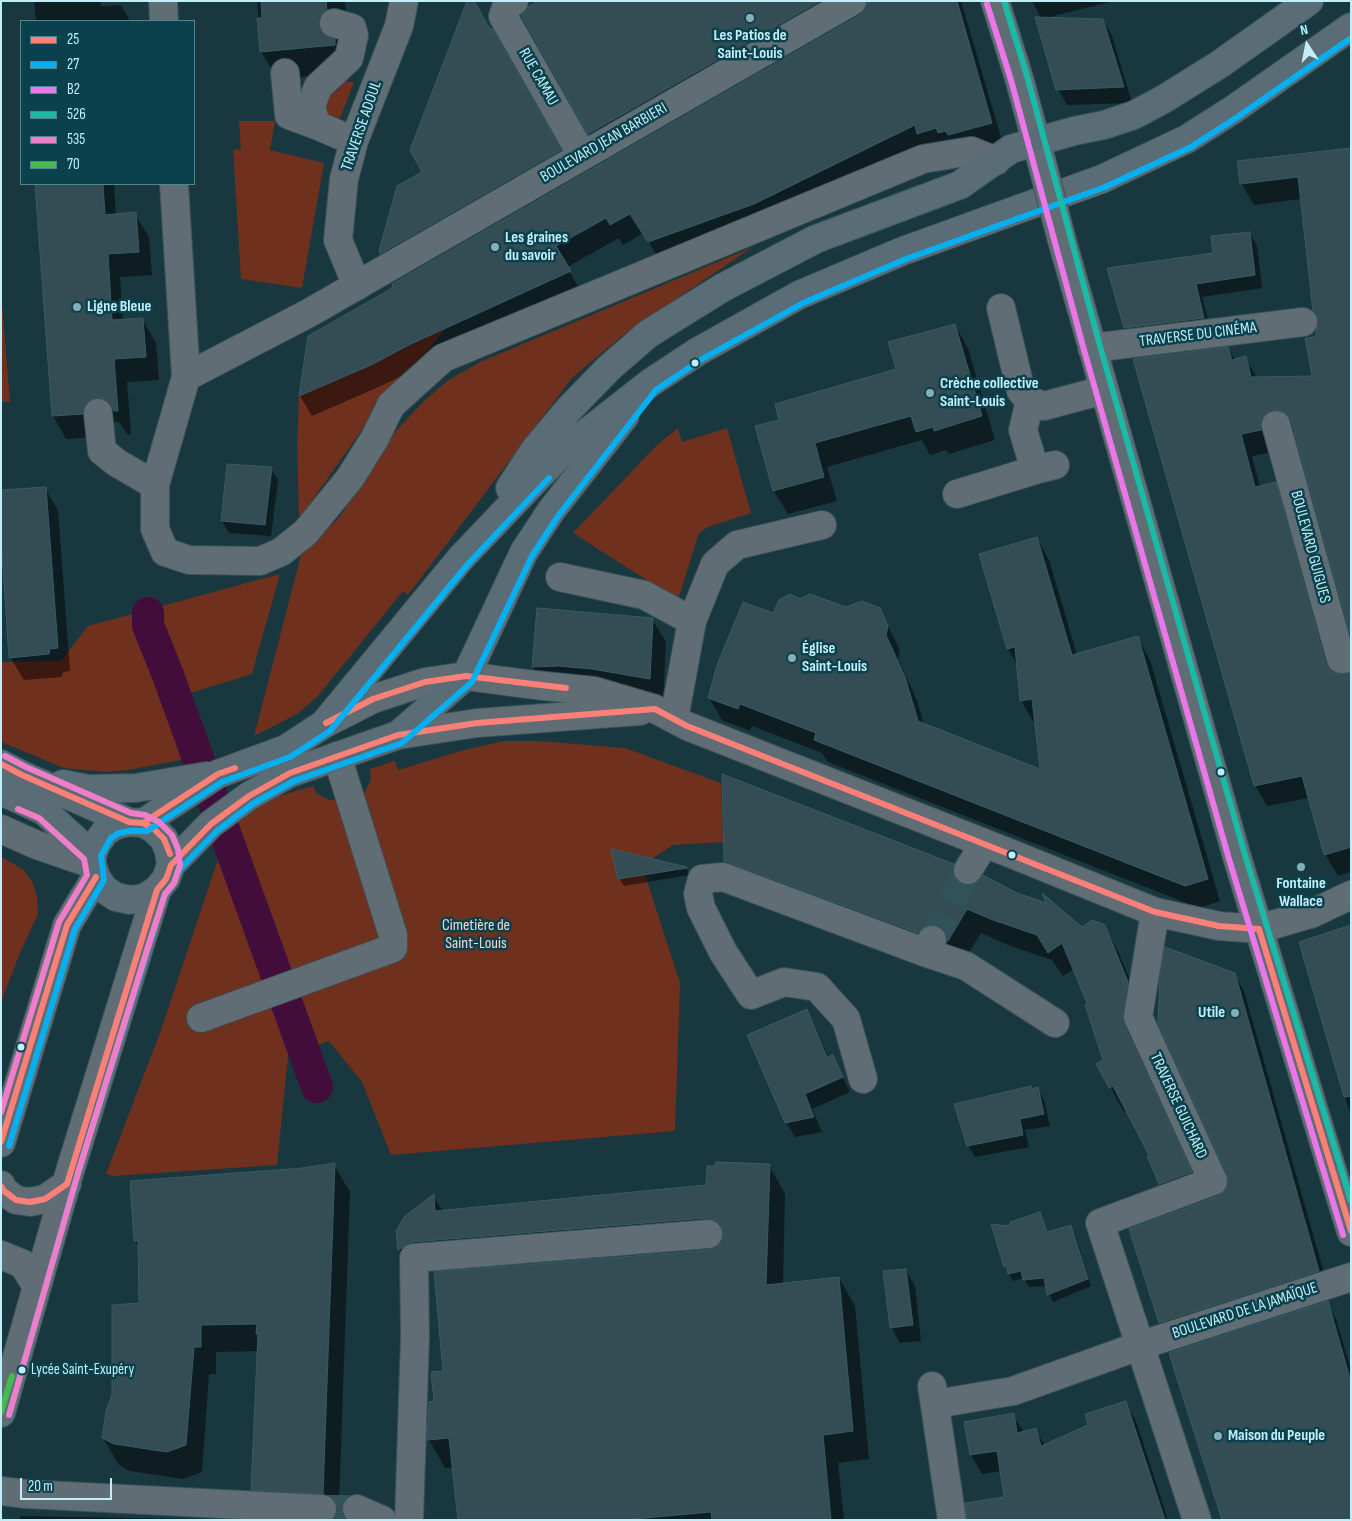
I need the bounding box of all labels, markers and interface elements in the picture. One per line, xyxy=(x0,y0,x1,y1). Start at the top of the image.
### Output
marker: Les Patios de Saint-Louis xyxy=(744,12,756,24)
legend xyxy=(20,20,195,185)
north arrow xyxy=(1282,20,1332,70)
text: N xyxy=(1299,21,1309,39)
place label: Les Patios de Saint-Louis xyxy=(713,26,787,64)
text: 25 xyxy=(67,30,79,49)
street label: RUE CAMAU xyxy=(514,45,562,109)
text: 27 xyxy=(67,55,79,74)
street label: TRAVERSE ADOUL xyxy=(338,79,386,173)
text: B2 xyxy=(67,80,80,99)
street label: BOULEVARD JEAN BARBIERI xyxy=(537,99,671,187)
text: 526 xyxy=(67,105,86,124)
text: 535 xyxy=(67,130,85,149)
text: 70 xyxy=(67,155,80,174)
place label: Les graines du savoir xyxy=(505,228,568,266)
marker: Les graines du savoir xyxy=(489,241,501,253)
place label: Ligne Bleue xyxy=(87,297,151,317)
marker: Ligne Bleue xyxy=(71,301,83,313)
street label: TRAVERSE DU CINÉMA xyxy=(1138,318,1258,352)
unlabelled marker xyxy=(690,358,700,368)
place label: Crèche collective Saint-Louis xyxy=(940,374,1039,412)
marker: Crèche collective Saint-Louis xyxy=(924,387,936,399)
street label: BOULEVARD GUIGUES xyxy=(1286,489,1334,605)
place label: Église Saint-Louis xyxy=(802,639,867,677)
marker: Église Saint-Louis xyxy=(786,652,798,664)
unlabelled marker xyxy=(1216,767,1226,777)
unlabelled marker xyxy=(1007,850,1017,860)
marker: Fontaine Wallace xyxy=(1295,861,1307,873)
place label: Fontaine Wallace xyxy=(1276,874,1326,912)
park label: Cimetière de Saint-Louis xyxy=(442,916,510,954)
place label: Utile xyxy=(1198,1003,1225,1023)
marker: Utile xyxy=(1229,1007,1241,1019)
unlabelled marker xyxy=(16,1042,26,1052)
street label: TRAVERSE GUICHARD xyxy=(1145,1050,1211,1162)
street label: BOULEVARD DE LA JAMAÏQUE xyxy=(1170,1278,1320,1344)
place label: Lycée Saint-Exupéry xyxy=(31,1361,134,1379)
marker: Lycée Saint-Exupéry xyxy=(17,1365,27,1375)
place label: Maison du Peuple xyxy=(1228,1426,1325,1446)
marker: Maison du Peuple xyxy=(1212,1430,1224,1442)
scale bar xyxy=(22,1468,115,1500)
text: 20 m xyxy=(28,1477,53,1496)

